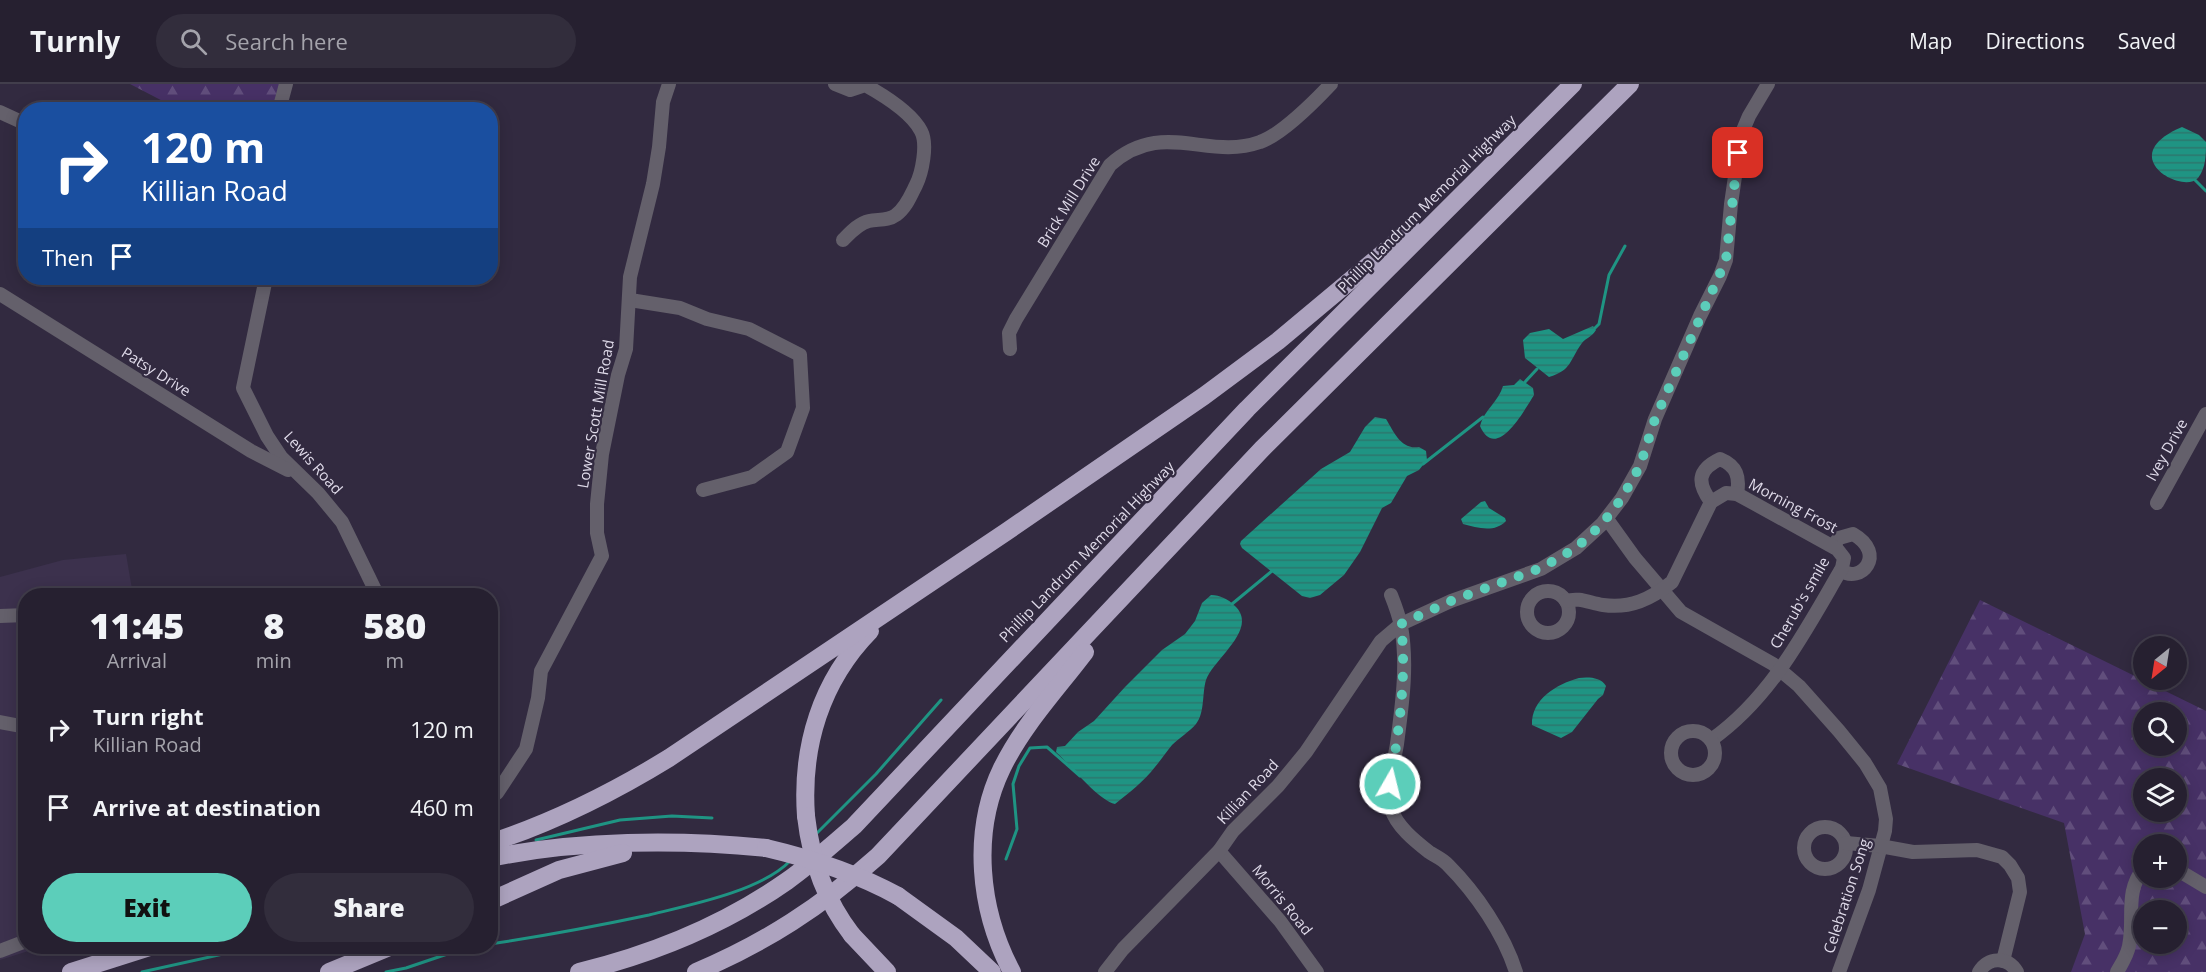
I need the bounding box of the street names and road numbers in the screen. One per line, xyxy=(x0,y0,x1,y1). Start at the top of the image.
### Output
street label: Phillip Landrum Memorial Highway xyxy=(1333,109,1520,297)
street label: Brick Mill Drive xyxy=(1032,152,1104,251)
street label: Lower Scott Mill Road xyxy=(572,338,618,490)
street label: Patsy Drive xyxy=(118,342,195,400)
street label: Ivey Drive xyxy=(2141,415,2191,484)
street label: Lewis Road xyxy=(280,426,347,498)
street label: Phillip Landrum Memorial Highway xyxy=(994,456,1179,646)
street label: Morning Frost xyxy=(1745,473,1842,537)
street label: Cherub's smile xyxy=(1765,553,1834,652)
street label: Killian Road xyxy=(1212,755,1282,828)
street label: Celebration Song xyxy=(1818,836,1874,956)
street label: Morris Road xyxy=(1248,860,1317,939)

